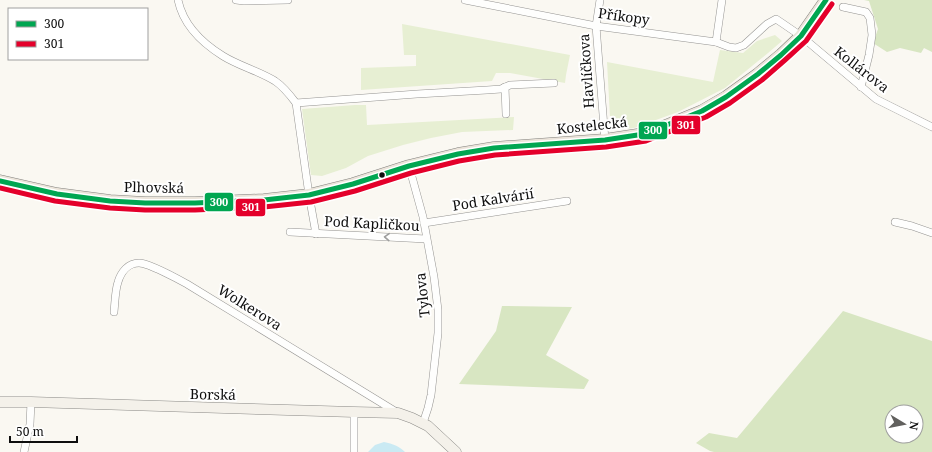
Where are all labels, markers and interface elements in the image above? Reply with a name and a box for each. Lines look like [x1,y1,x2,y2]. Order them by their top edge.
street label: Příkopy [597,3,651,29]
legend [8,8,148,60]
text: 300 [44,15,64,32]
street label: Havlíčkova [574,33,598,109]
text: 301 [44,35,64,52]
street label: Kollárova [831,42,893,97]
street label: Kostelecká [556,112,628,138]
line badge: 301 [671,115,701,135]
text: 301 [677,117,695,132]
line badge: 300 [638,121,668,140]
text: 300 [644,122,662,137]
unlabelled marker [377,170,387,180]
street label: Plhovská [124,177,184,197]
street label: Pod Kalvárií [451,183,536,215]
line badge: 300 [204,192,234,212]
text: 300 [210,194,228,209]
line badge: 301 [235,198,266,217]
text: 301 [242,199,260,214]
street label: Pod Kapličkou [324,211,420,235]
one-way arrow [384,233,390,241]
street label: Tylova [410,272,434,318]
street label: Wolkerova [214,280,286,334]
street label: Borská [190,384,236,404]
north arrow [884,404,924,444]
scale bar [10,418,77,444]
text: N [906,420,922,432]
text: 50 m [16,423,44,440]

